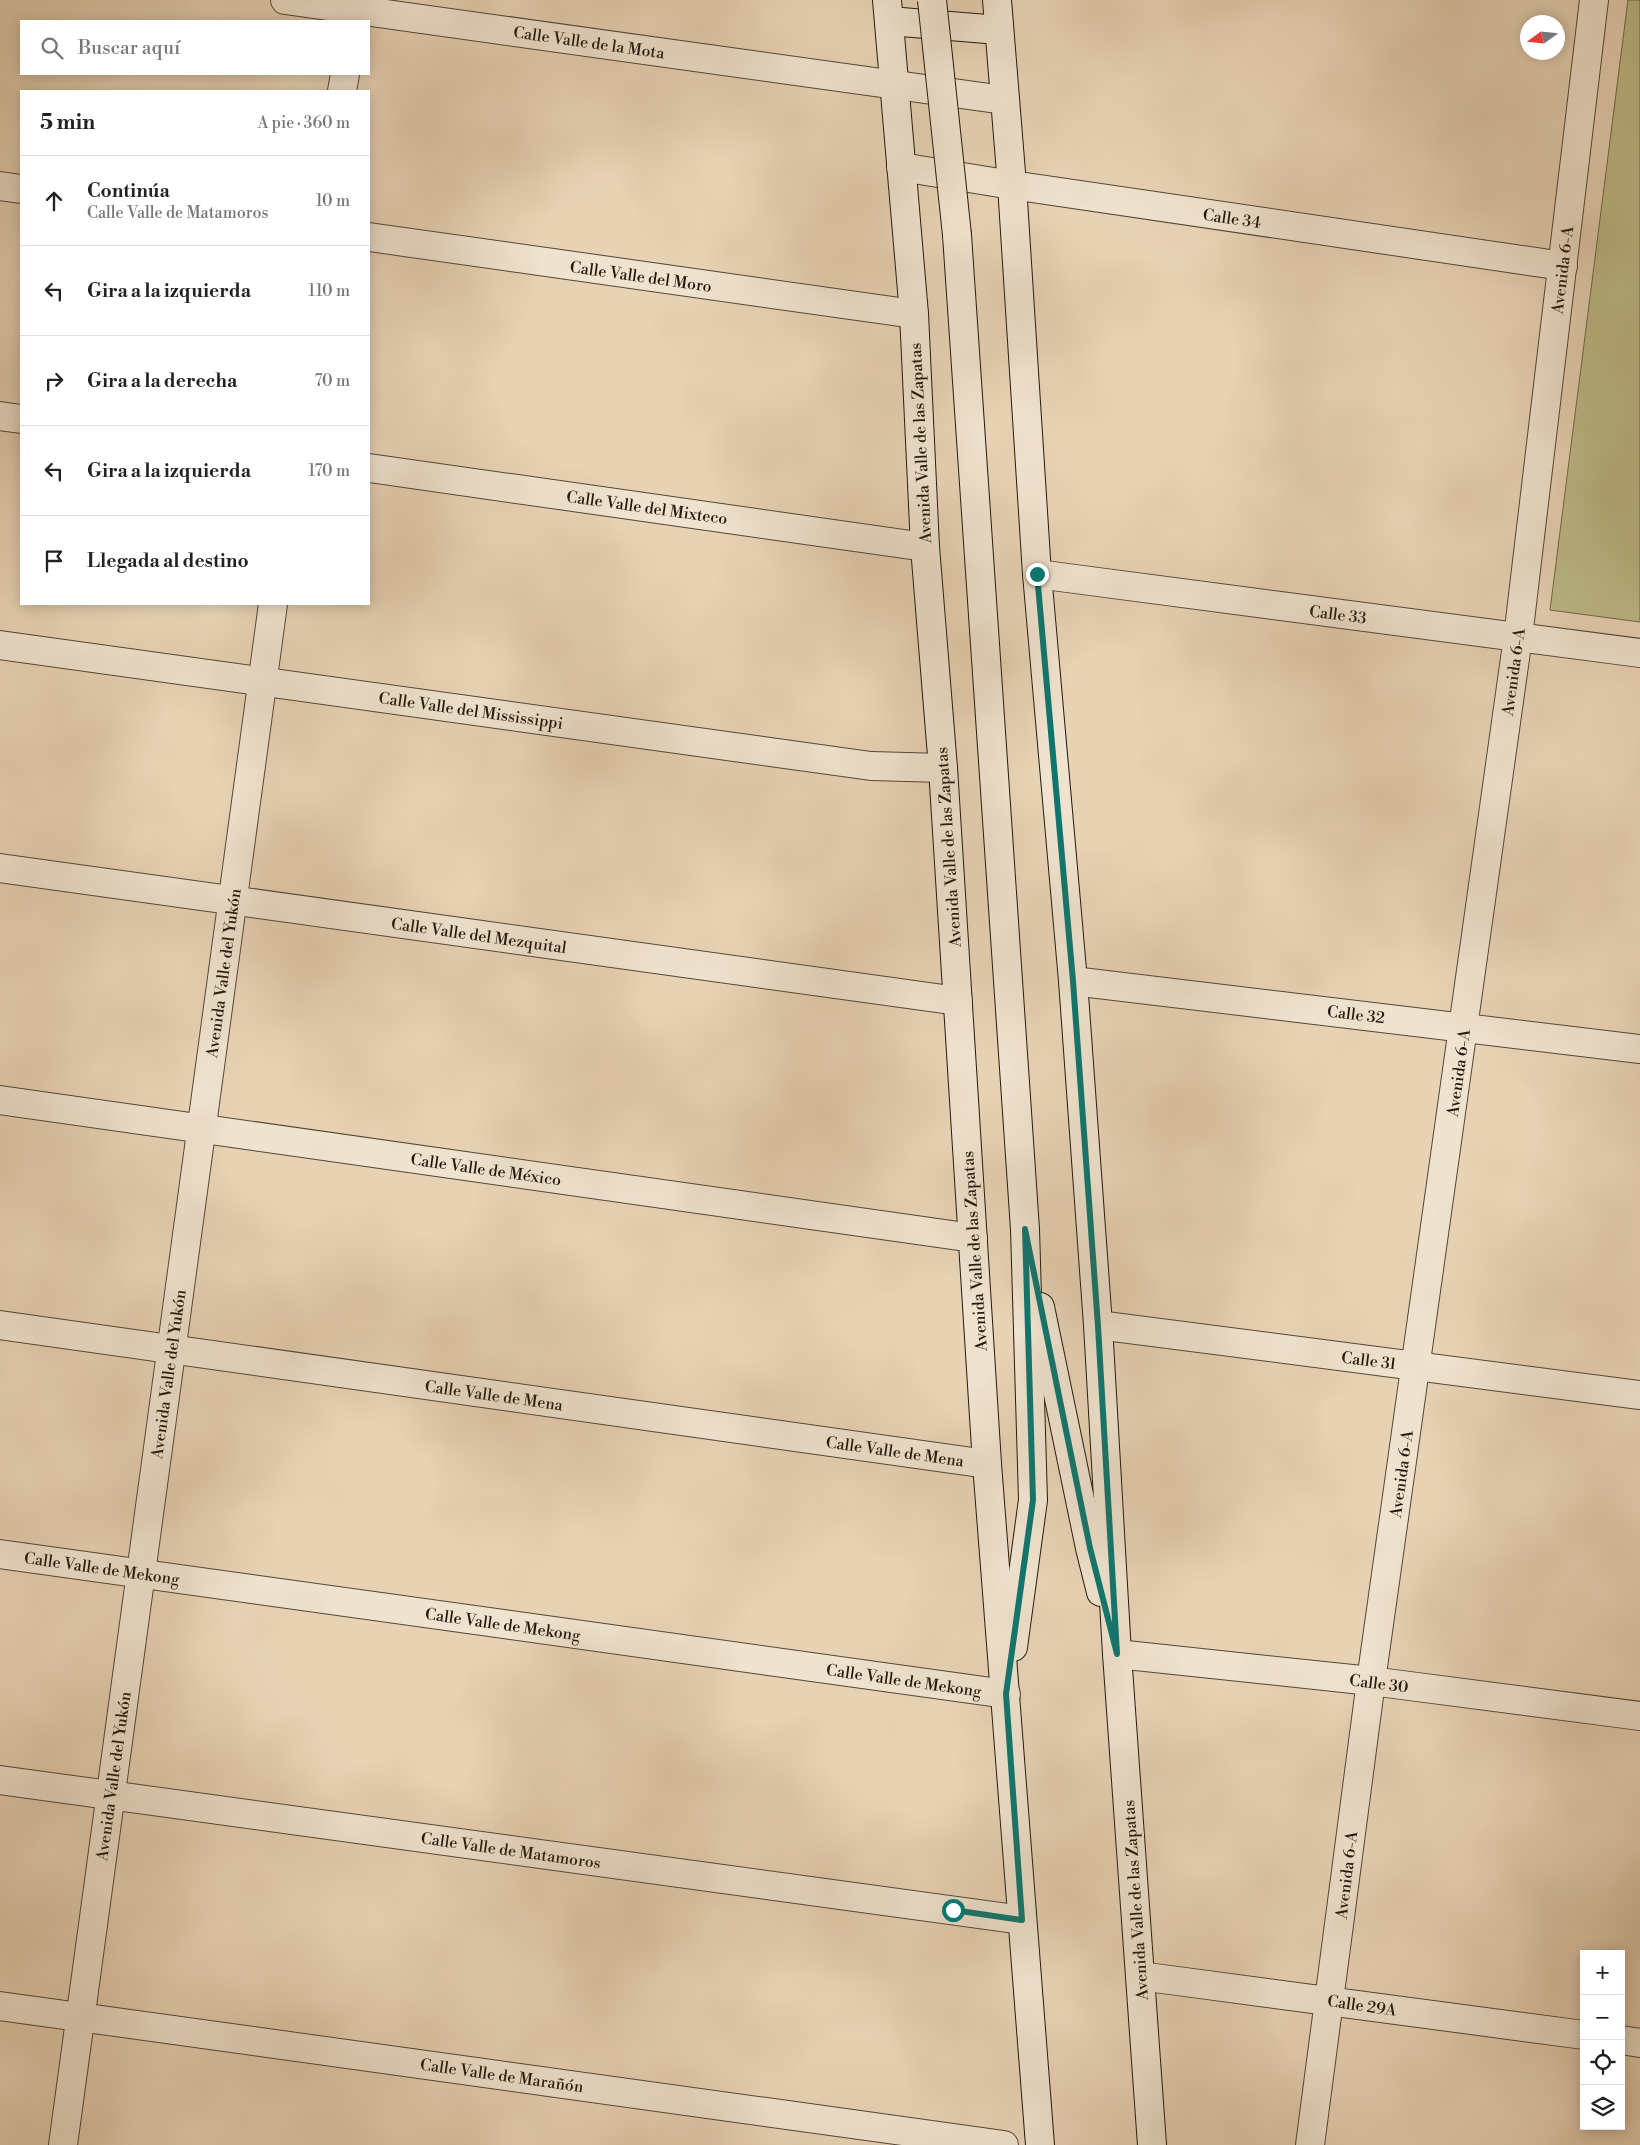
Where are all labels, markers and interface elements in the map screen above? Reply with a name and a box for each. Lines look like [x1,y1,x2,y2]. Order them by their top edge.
north arrow [1520,15,1565,60]
search box [20,20,370,75]
street label: Calle Valle de la Mota [512,22,667,64]
icon: search [38,34,66,62]
text: Buscar aquí [78,36,180,60]
text: 5 min [40,110,95,136]
text: A pie · 360 m [257,113,350,133]
text: Continúa [87,179,170,203]
icon: ahead [40,187,68,215]
text: 10 m [316,191,350,211]
text: Calle Valle de Matamoros [87,203,268,223]
street label: Calle 34 [1201,205,1263,233]
street label: Avenida 6-A [1548,224,1578,316]
street label: Calle Valle del Moro [569,257,713,297]
icon: left [40,277,68,305]
text: Gira a la izquierda [87,279,251,303]
text: 110 m [308,281,350,301]
street label: Avenida Valle de las Zapatas [906,342,936,545]
icon: right [40,367,68,395]
text: Gira a la derecha [87,369,237,393]
text: 70 m [314,371,350,391]
icon: left [40,457,68,485]
text: Gira a la izquierda [87,459,251,483]
text: 170 m [308,461,350,481]
street label: Calle Valle del Mixteco [565,487,729,529]
icon: arrive [40,547,68,575]
text: Llegada al destino [87,549,249,573]
route end [1026,563,1049,586]
street label: Calle 33 [1308,602,1368,628]
street label: Avenida 6-A [1498,626,1530,718]
street label: Calle Valle del Mississippi [377,688,564,734]
street label: Avenida Valle de las Zapatas [932,746,966,949]
street label: Avenida Valle del Yukón [202,887,246,1060]
street label: Calle Valle del Mezquital [390,914,568,958]
street label: Calle 32 [1326,1002,1386,1028]
street label: Avenida 6-A [1443,1027,1475,1119]
street label: Calle Valle de México [409,1150,563,1190]
street label: Avenida Valle de las Zapatas [958,1150,992,1353]
street label: Avenida Valle del Yukón [147,1288,191,1461]
street label: Calle 31 [1340,1348,1398,1374]
street label: Calle Valle de Mena [424,1376,565,1416]
street label: Avenida 6-A [1386,1428,1418,1520]
street label: Calle Valle de Mena [825,1432,966,1472]
street label: Calle Valle de Mekong [23,1548,182,1590]
street label: Calle Valle de Mekong [424,1604,583,1646]
street label: Calle Valle de Mekong [825,1660,984,1702]
street label: Calle 30 [1348,1670,1410,1698]
street label: Avenida Valle del Yukón [92,1690,136,1863]
street label: Avenida Valle de las Zapatas [1119,1799,1153,2002]
street label: Calle Valle de Matamoros [420,1828,602,1874]
street label: Avenida 6-A [1332,1829,1362,1921]
route start [942,1899,965,1922]
map controls [1580,1950,1625,2130]
button: + [1580,1950,1625,1995]
street label: Calle 29A [1326,1991,1399,2021]
button: − [1580,1995,1625,2040]
button: locate [1580,2040,1625,2085]
street label: Calle Valle de Marañón [419,2055,585,2097]
button: layers [1580,2085,1625,2130]

